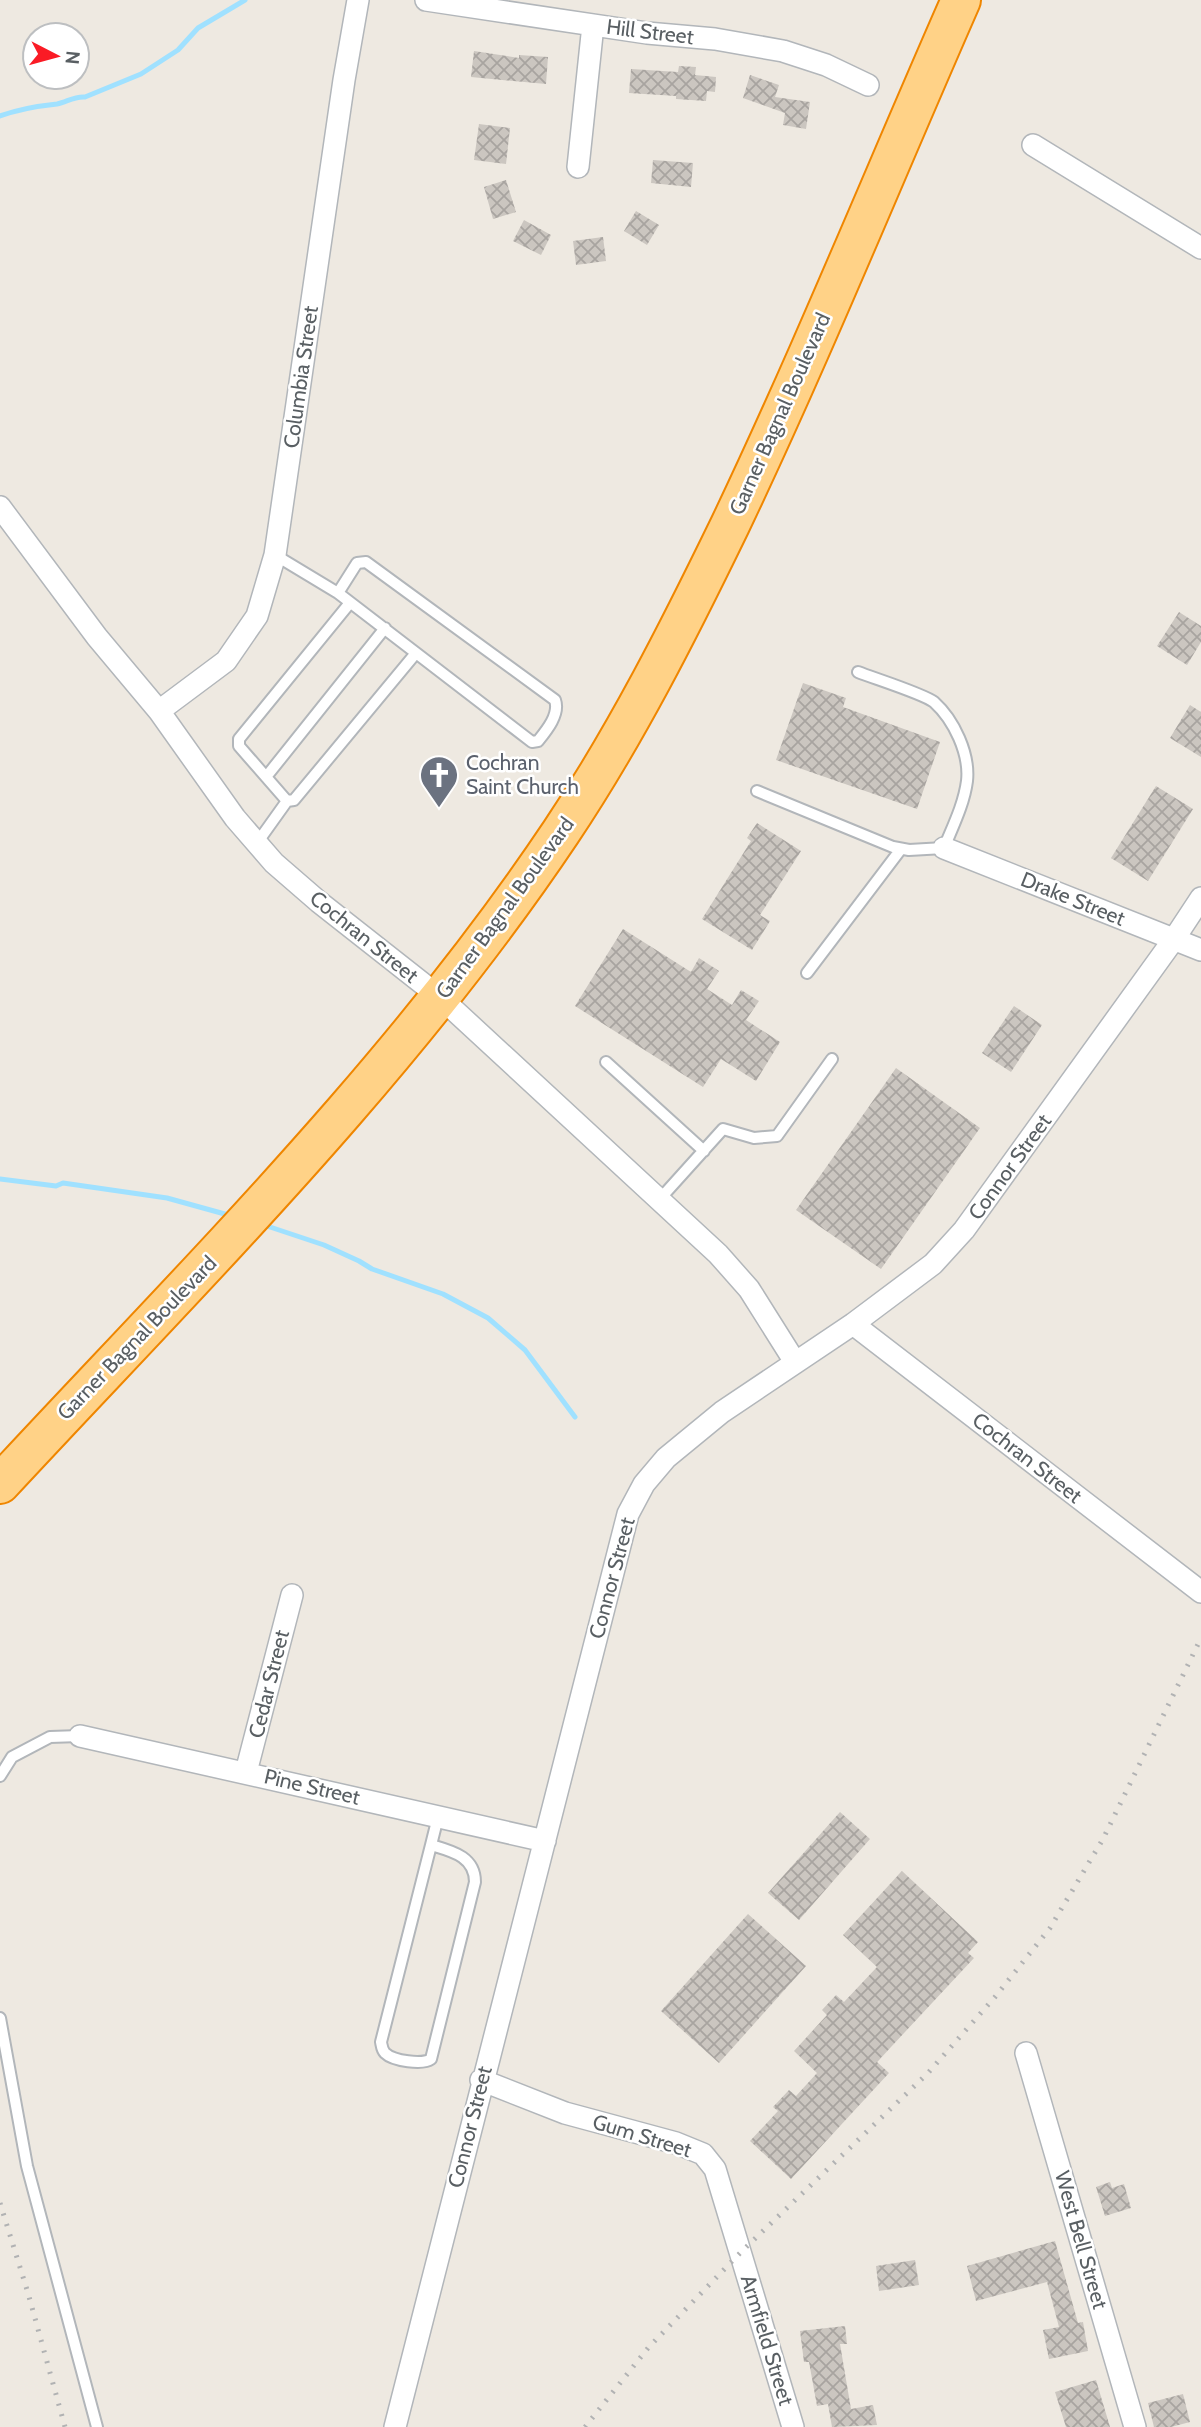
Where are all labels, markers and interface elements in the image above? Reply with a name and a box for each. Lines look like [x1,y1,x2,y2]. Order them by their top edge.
street label: Hill Street [605,14,695,49]
north arrow [21,21,91,91]
text: N [60,50,85,66]
street label: Columbia Street [278,304,323,450]
street label: Garner Bagnal Boulevard [724,309,835,519]
place label: Cochran Saint Church [466,750,579,799]
church icon: Cochran Saint Church [418,754,460,809]
street label: Garner Bagnal Boulevard [430,812,579,1003]
street label: Drake Street [1017,866,1129,931]
street label: Cochran Street [305,885,424,988]
street label: Connor Street [963,1109,1056,1224]
street label: Garner Bagnal Boulevard [52,1250,221,1425]
street label: Cochran Street [968,1407,1087,1508]
street label: Connor Street [583,1514,640,1641]
street label: Cedar Street [243,1627,294,1740]
street label: Pine Street [262,1763,362,1810]
street label: Connor Street [442,2063,497,2190]
street label: Gum Street [590,2109,695,2162]
street label: West Bell Street [1050,2168,1113,2312]
street label: Armfield Street [736,2272,799,2408]

